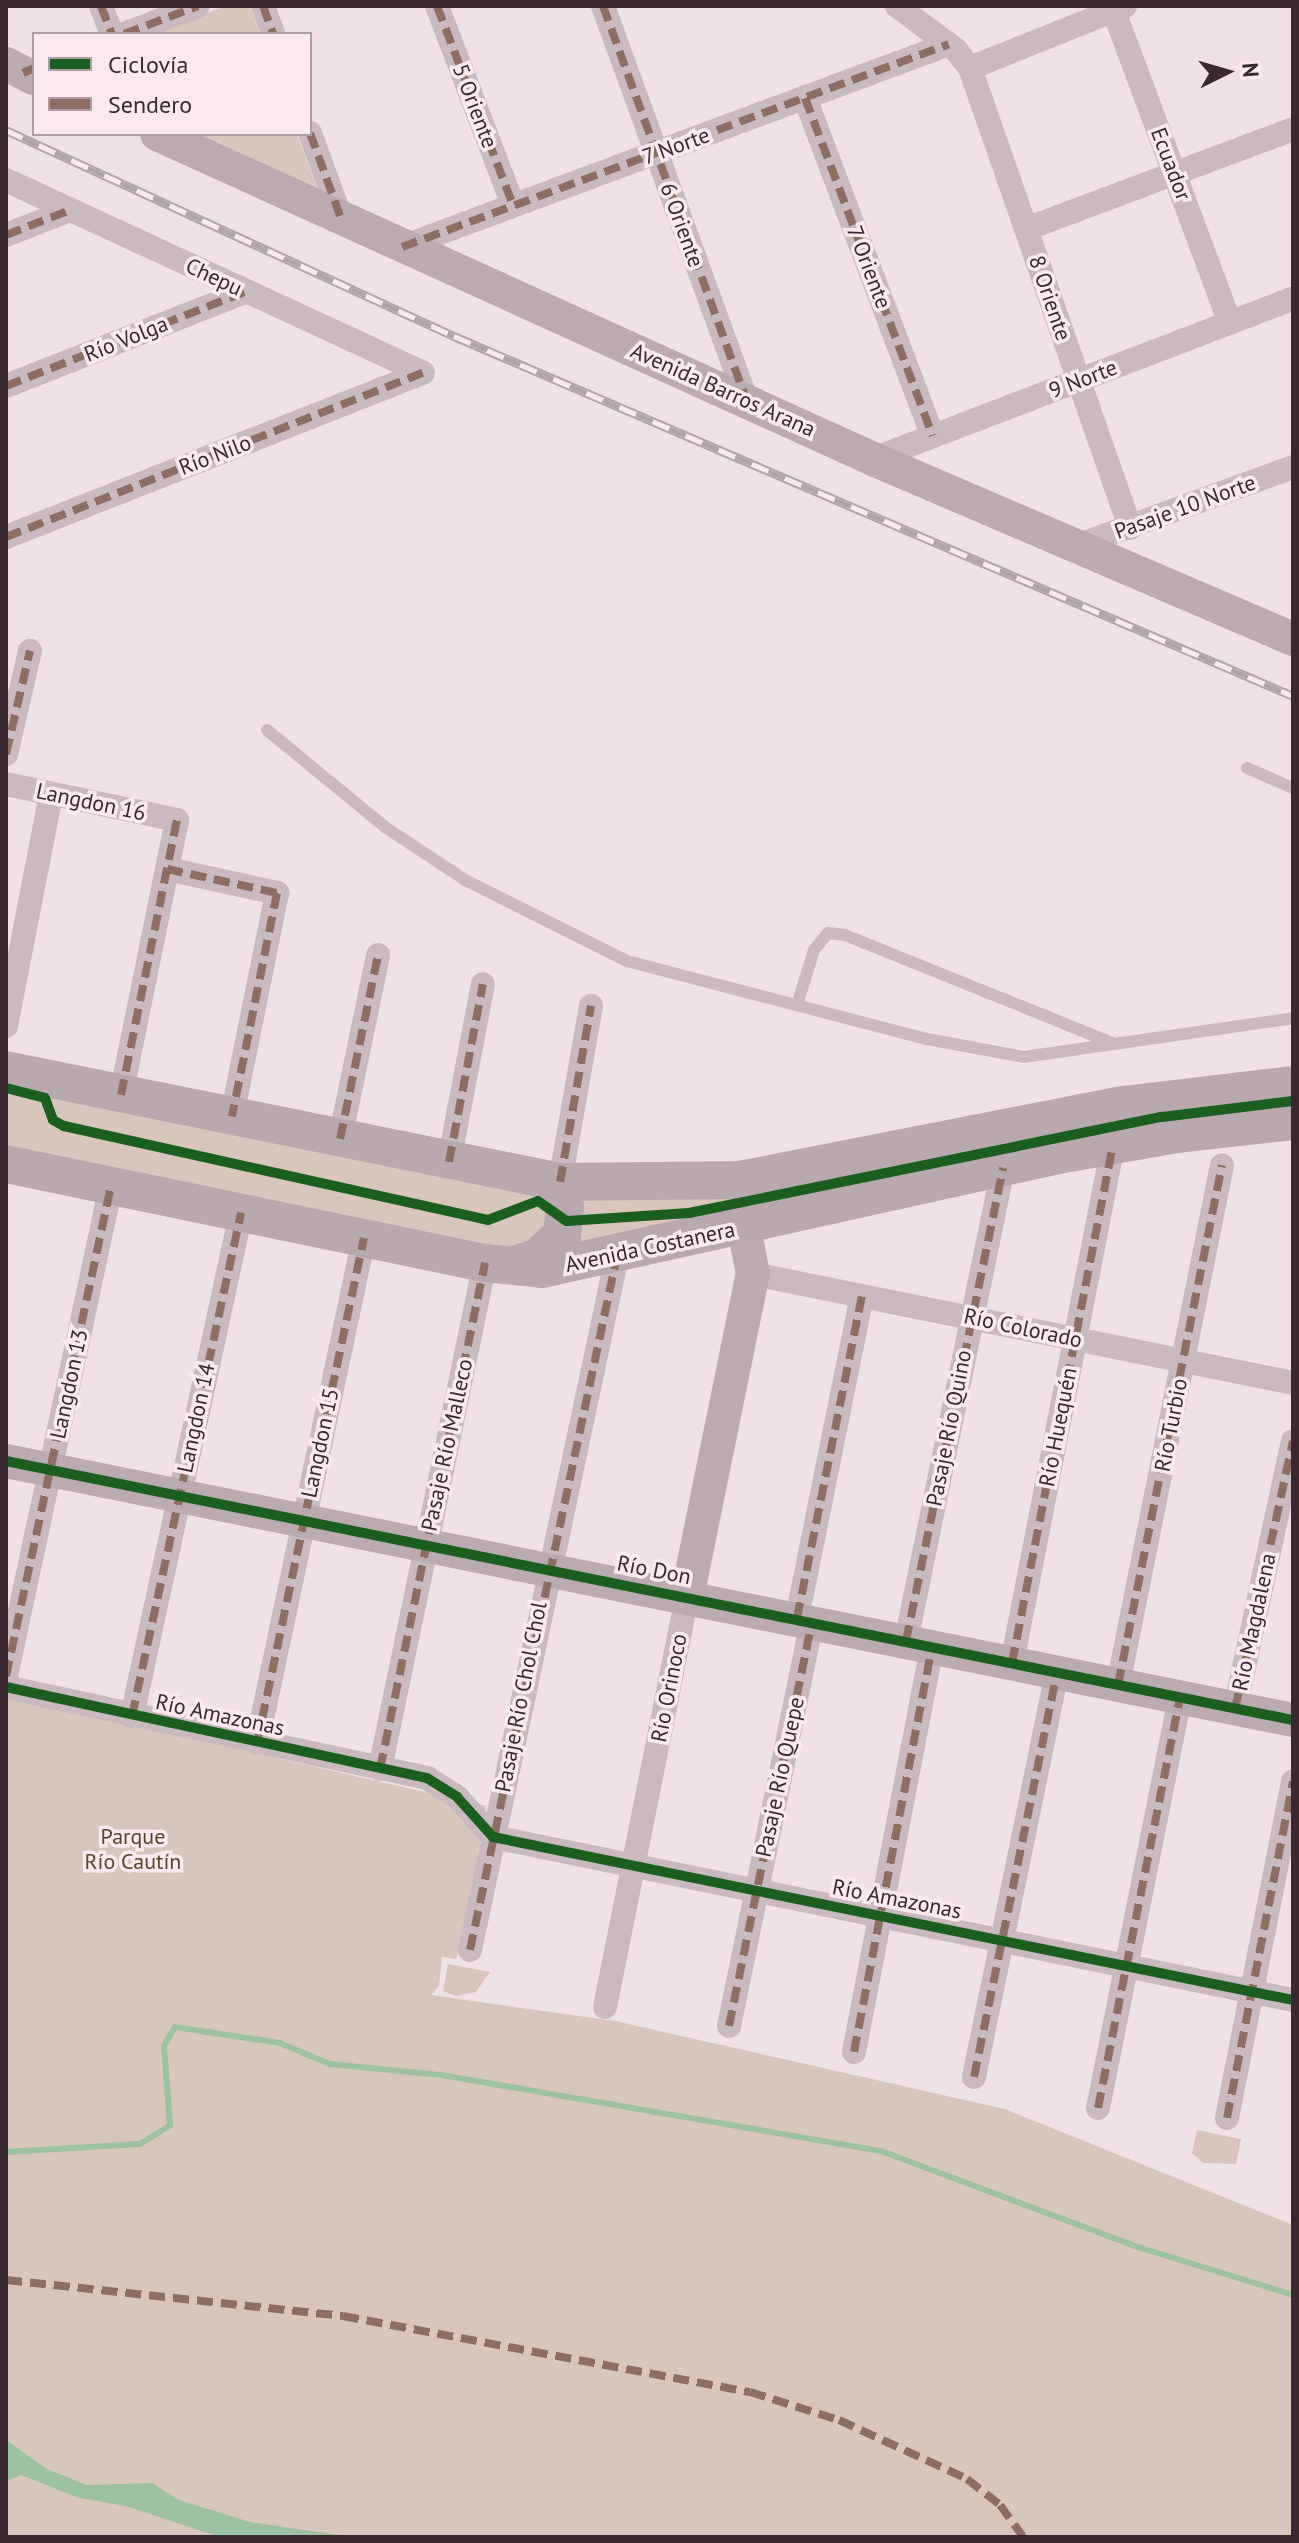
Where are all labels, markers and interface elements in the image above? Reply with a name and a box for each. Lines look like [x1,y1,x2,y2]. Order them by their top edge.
legend [32,32,312,136]
north arrow [1187,32,1267,112]
text: Ciclovía [108,49,188,80]
street label: 5 Oriente [447,60,503,152]
text: N [1236,61,1265,78]
text: Sendero [108,89,192,120]
street label: 7 Norte [638,121,714,171]
street label: Ecuador [1145,124,1197,204]
street label: 6 Oriente [655,179,709,271]
street label: 7 Oriente [841,221,897,313]
street label: Chepu [181,252,247,302]
street label: 8 Oriente [1023,252,1077,344]
street label: Río Volga [80,310,172,368]
street label: Avenida Barros Arana [626,337,820,443]
street label: 9 Norte [1045,354,1121,404]
street label: Río Nilo [175,429,255,481]
street label: Pasaje 10 Norte [1111,469,1259,545]
street label: Langdon 16 [34,778,148,826]
street label: Avenida Costanera [563,1216,737,1278]
street label: Río Colorado [961,1303,1085,1353]
street label: Langdon 13 [45,1327,93,1441]
street label: Pasaje Río Quino [921,1348,977,1508]
street label: Pasaje Río Malleco [416,1357,478,1533]
street label: Langdon 14 [172,1361,220,1475]
street label: Río Huequén [1034,1365,1082,1489]
street label: Río Turbio [1149,1376,1193,1474]
street label: Langdon 15 [296,1386,344,1500]
street label: Río Don [615,1550,693,1590]
street label: Río Magdalena [1227,1551,1281,1693]
street label: Pasaje Río Chol Chol [490,1600,552,1794]
street label: Río Orinoco [646,1632,692,1744]
street label: Río Amazonas [153,1688,287,1742]
street label: Pasaje Río Quepe [750,1694,810,1860]
park label: Parque Río Cautín [85,1823,181,1874]
street label: Río Amazonas [830,1873,964,1925]

